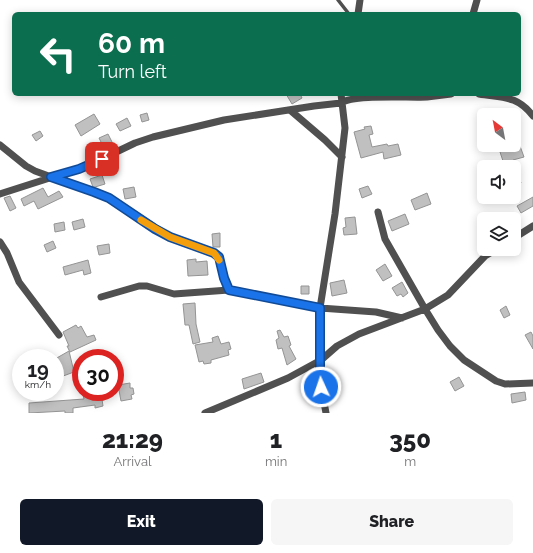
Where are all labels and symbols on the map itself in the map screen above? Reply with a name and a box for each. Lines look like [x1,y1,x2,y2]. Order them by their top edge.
north arrow [477,108,521,152]
pin [85,142,119,176]
speed limit sign: 30 [72,349,124,401]
position arrow [300,366,342,408]

